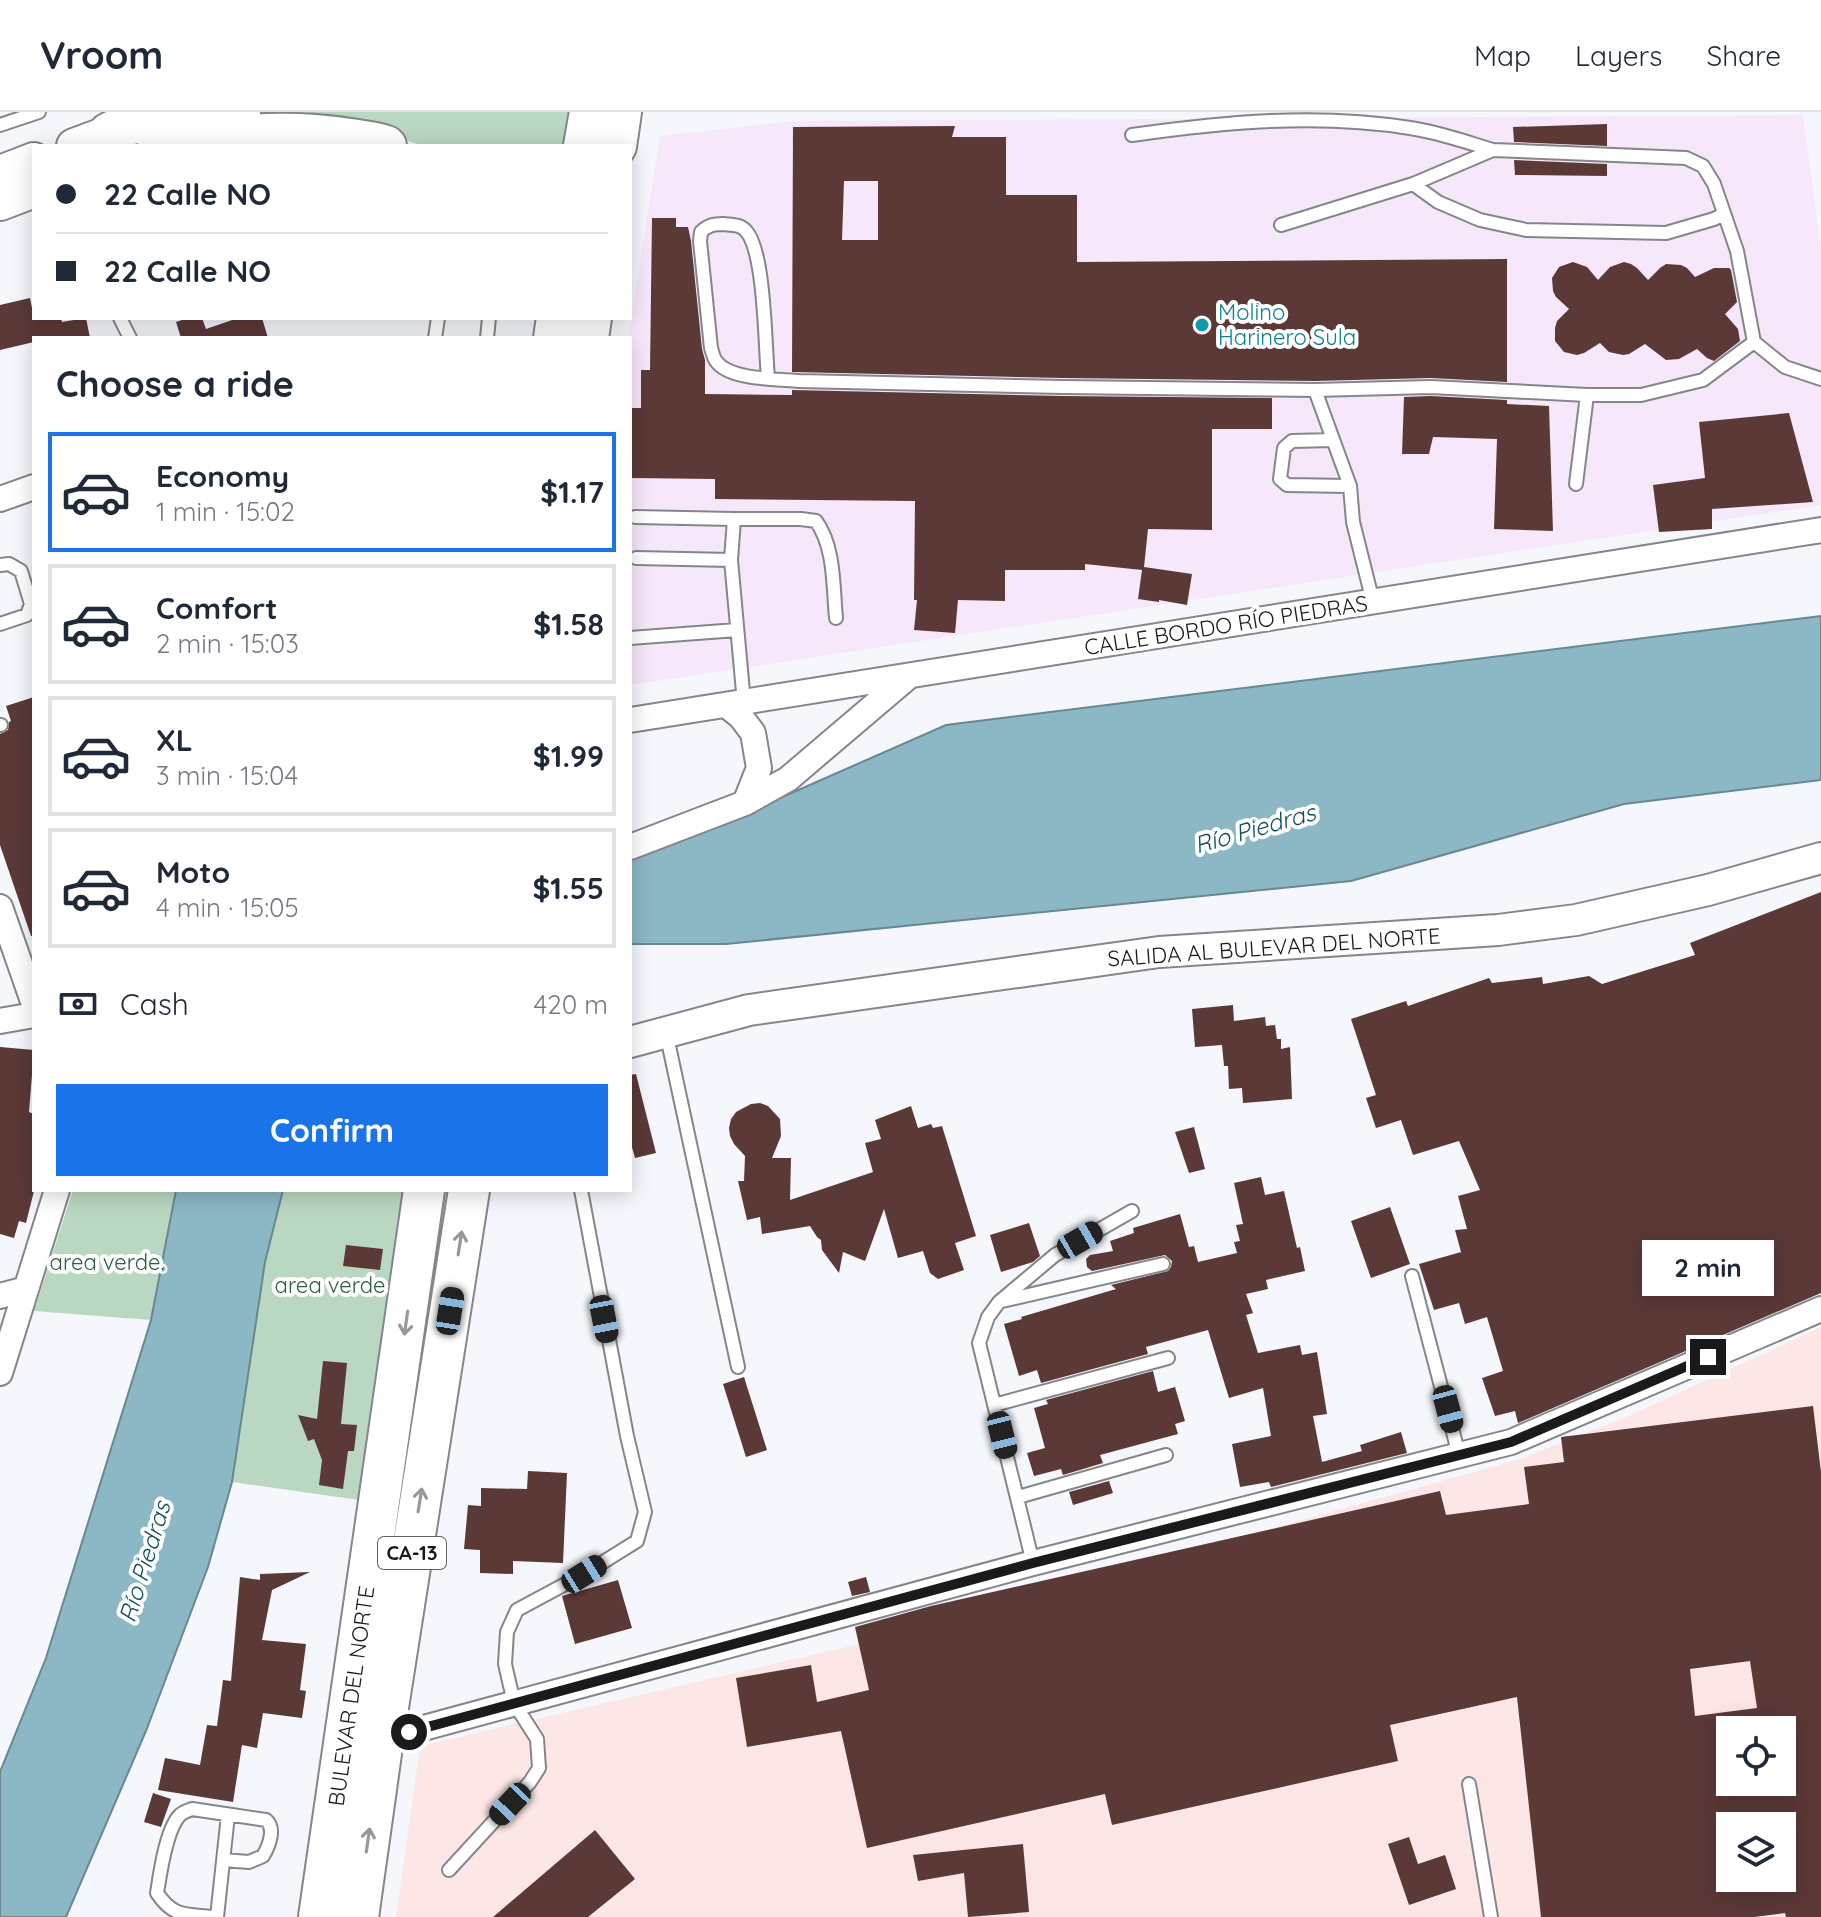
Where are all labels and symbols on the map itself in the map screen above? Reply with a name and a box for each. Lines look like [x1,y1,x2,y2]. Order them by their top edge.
place label: Molino Harinero Sula [1218,298,1356,351]
marker: Molino Harinero Sula [1193,316,1211,334]
street label: CALLE BORDO RÍO PIEDRAS [1082,589,1370,661]
water label: Río Piedras [1191,796,1320,860]
street label: SALIDA AL BULEVAR DEL NORTE [1107,921,1441,973]
car [1053,1218,1107,1262]
one-way arrow [454,1231,469,1256]
callout: 2 min [1642,1241,1774,1297]
park label: area verde. [50,1248,164,1276]
park label: area verde [275,1271,385,1299]
car [434,1285,466,1337]
car [588,1293,620,1345]
one-way arrow [398,1309,413,1336]
route end [1690,1339,1726,1375]
car [1430,1383,1466,1435]
car [985,1409,1019,1461]
one-way arrow [413,1488,428,1513]
water label: Río Piedras [111,1496,177,1626]
road number: CA-13 [378,1537,446,1569]
car [557,1551,611,1597]
street label: BULEVAR DEL NORTE [322,1584,380,1808]
route start [391,1714,427,1750]
car [485,1778,535,1830]
one-way arrow [361,1827,376,1854]

